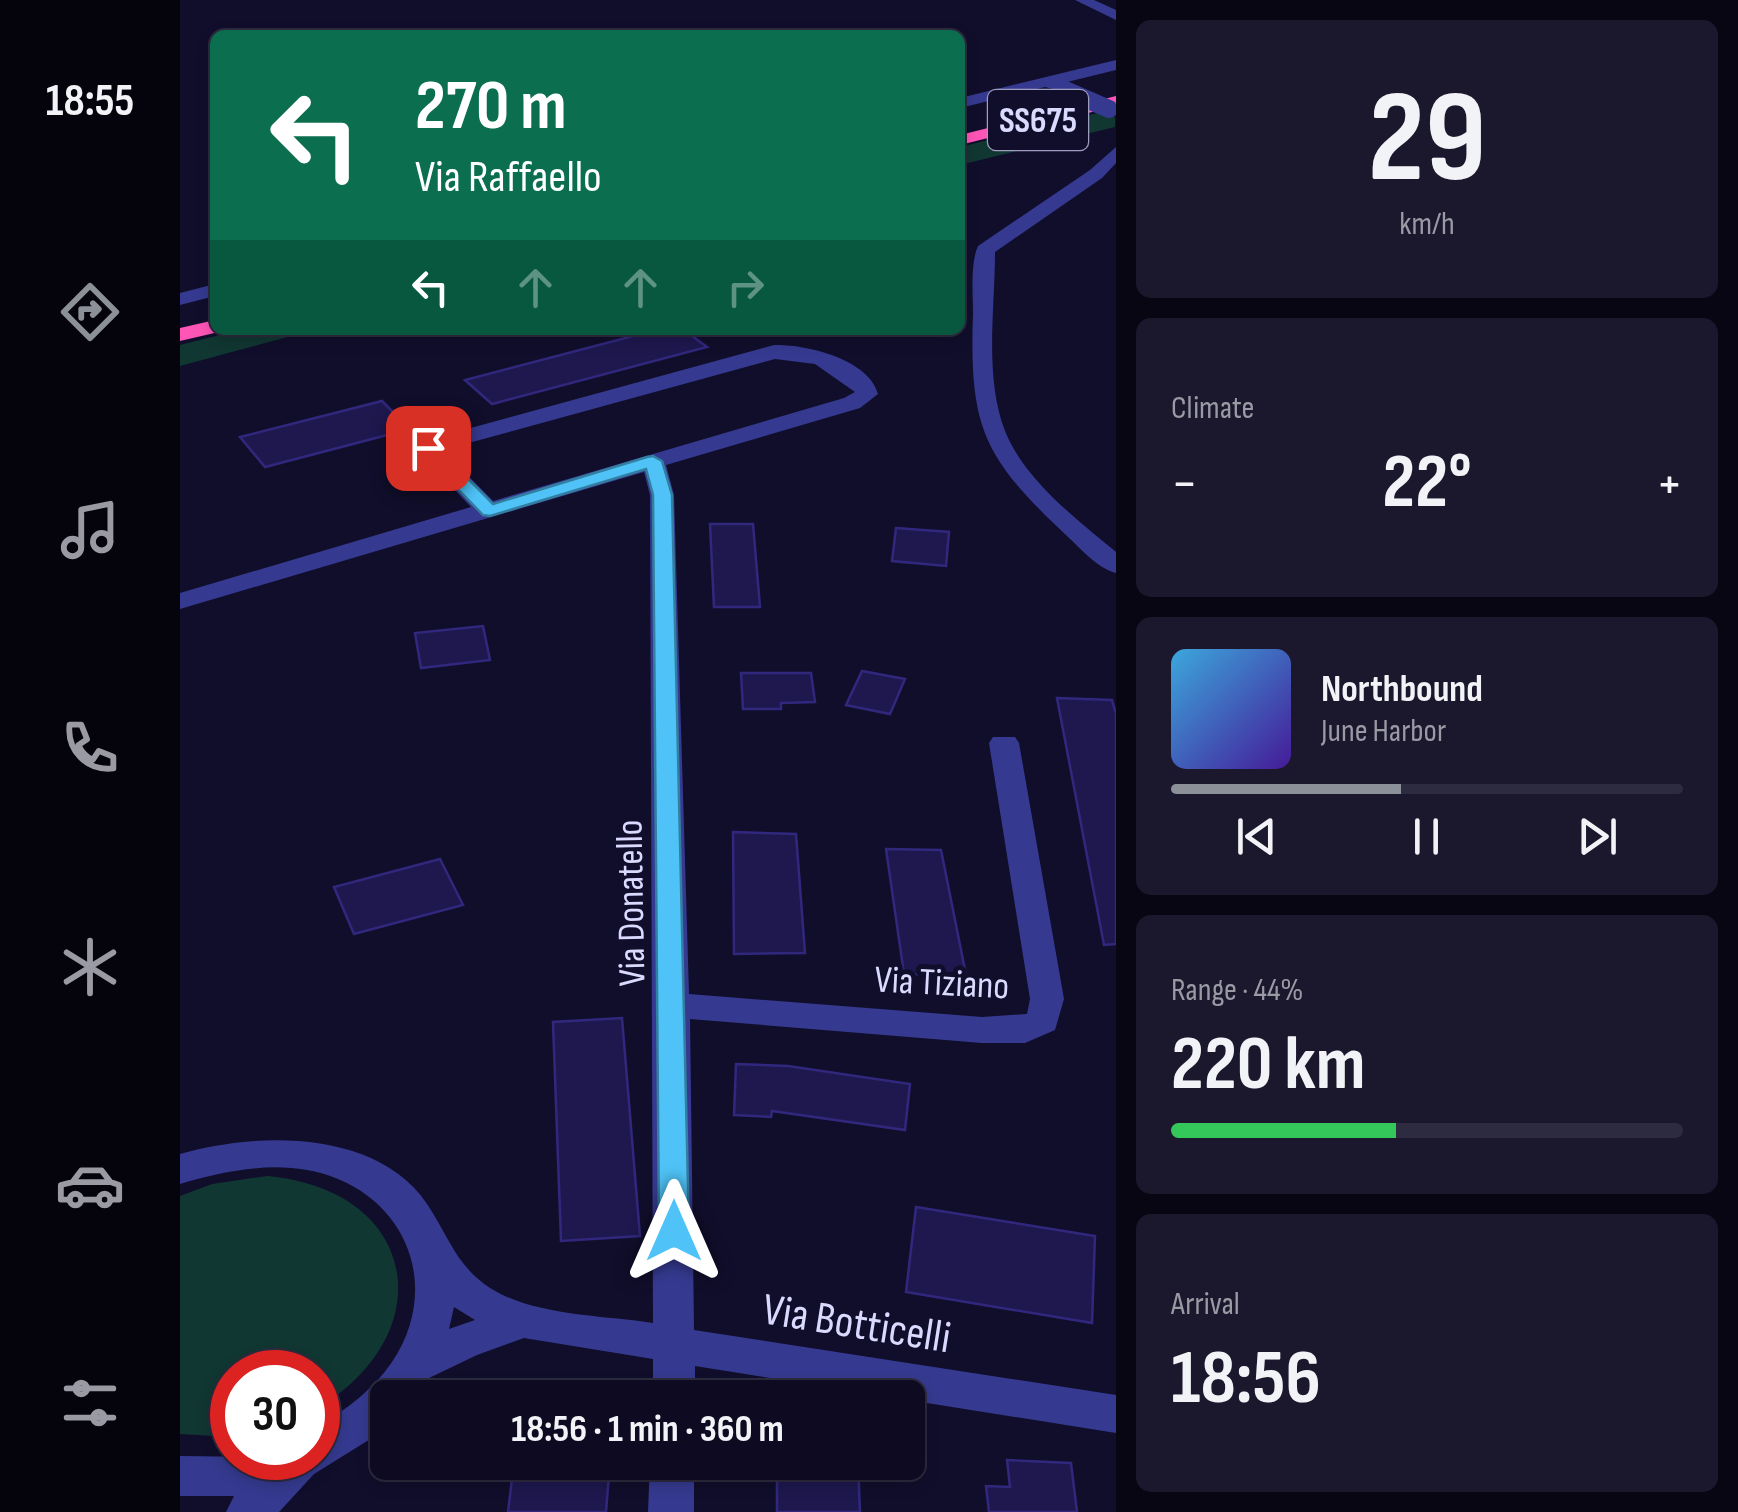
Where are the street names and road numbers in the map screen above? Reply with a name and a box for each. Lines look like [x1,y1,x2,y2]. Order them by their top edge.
road number: SS675 [988,90,1088,150]
street label: Via Donatello [608,819,655,987]
street label: Via Tiziano [873,958,1010,1009]
street label: Via Botticelli [759,1282,955,1366]

